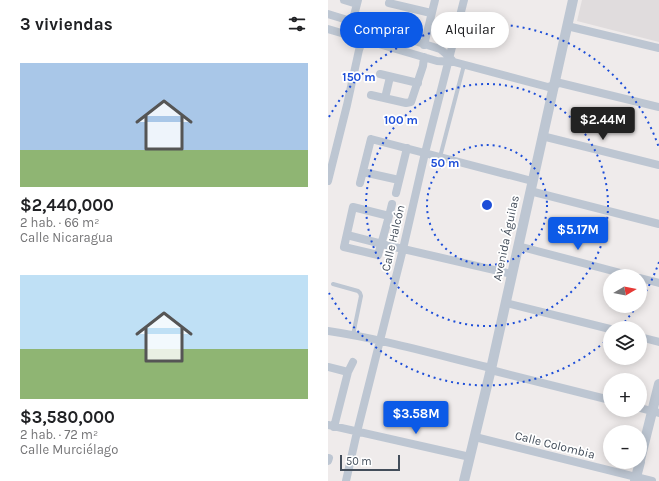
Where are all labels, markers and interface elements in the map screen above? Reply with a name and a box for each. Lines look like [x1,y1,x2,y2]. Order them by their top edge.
chip: Comprar [340,12,423,48]
chip: Alquilar [431,12,509,48]
icon: filters [286,13,308,35]
text: 3 viviendas [20,14,113,34]
text: 150 m [342,70,376,84]
icon: home [128,89,200,161]
pin: $2.44M [570,107,636,141]
text: $2.44M [580,112,626,127]
text: 100 m [384,113,418,127]
text: 50 m [431,156,460,170]
street label: Avenida Águilas [489,194,522,282]
text: $2,440,000 [20,195,114,215]
centre of rings [480,198,494,212]
street label: Calle Halcón [379,203,407,273]
text: 2 hab. · 66 m² [20,215,100,230]
pin: $5.17M [545,217,611,251]
text: $5.17M [557,222,599,237]
text: Calle Nicaragua [20,230,113,245]
north arrow [603,269,647,313]
map controls [603,269,647,469]
icon: home [128,301,200,373]
button: layers [603,321,647,365]
button: + [603,373,647,417]
pin: $3.58M [383,401,449,435]
text: $3.58M [392,406,440,421]
text: $3,580,000 [20,407,115,427]
button: − [603,425,647,469]
text: 2 hab. · 72 m² [20,427,98,442]
street label: Calle Colombia [514,428,596,462]
text: Calle Murciélago [20,442,118,457]
scale bar [340,453,400,472]
text: 50 m [346,455,372,468]

